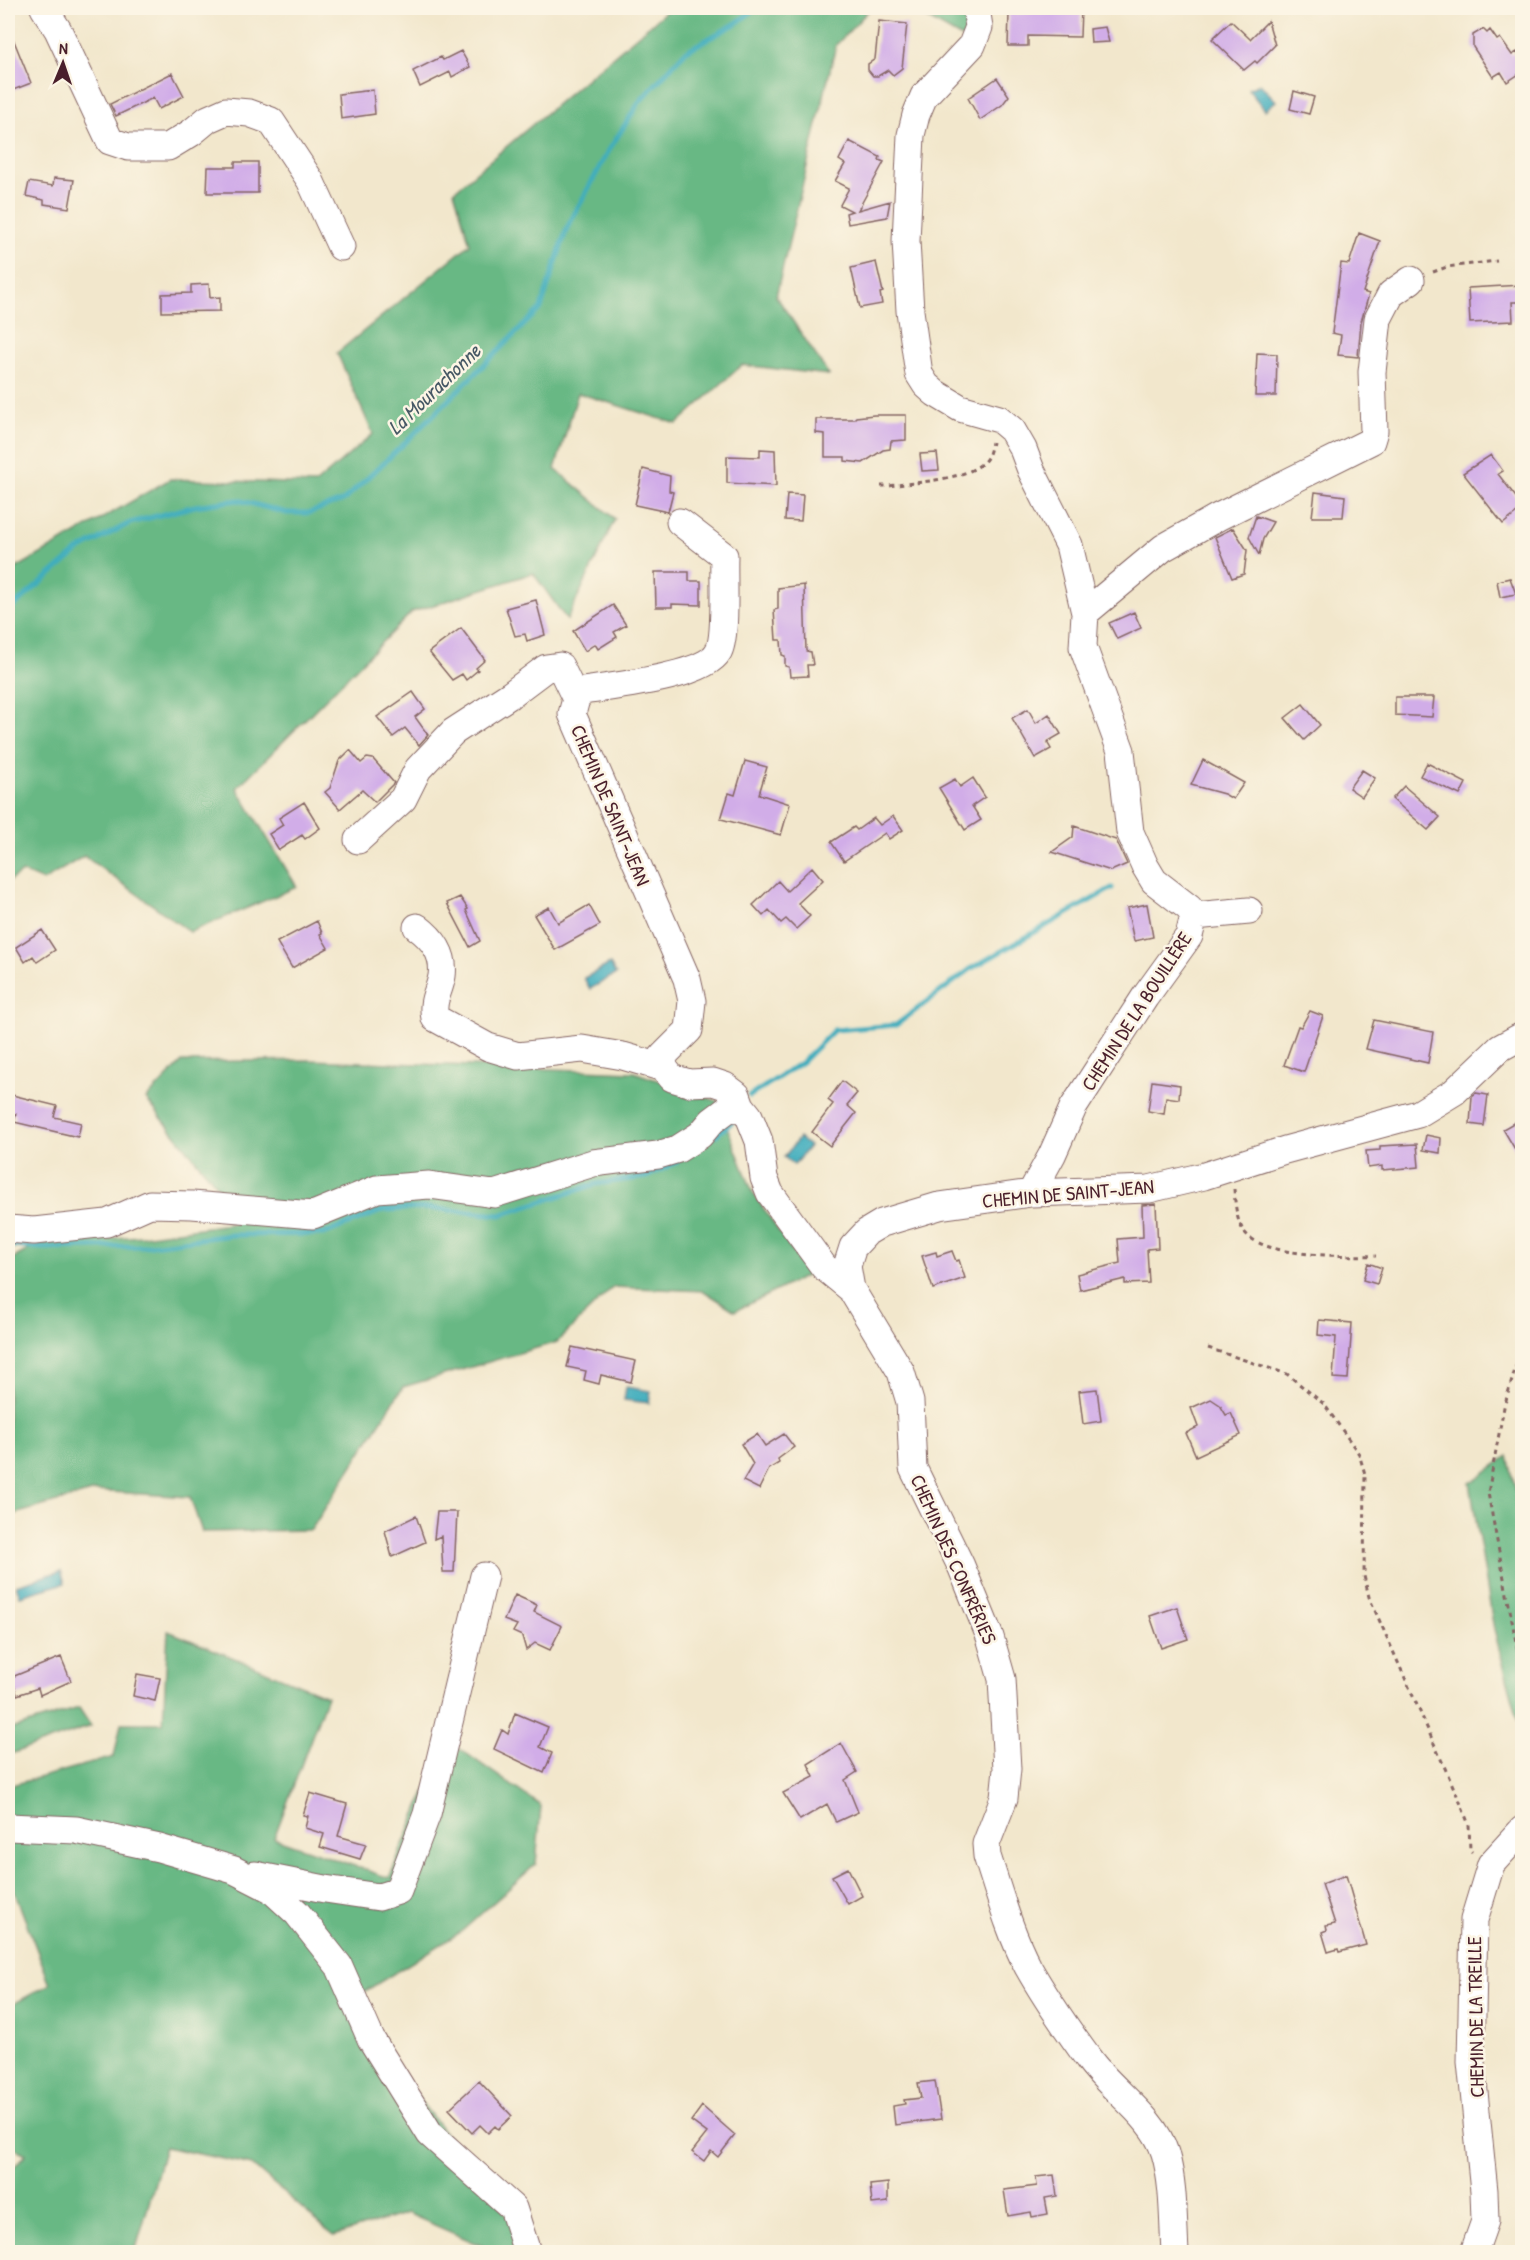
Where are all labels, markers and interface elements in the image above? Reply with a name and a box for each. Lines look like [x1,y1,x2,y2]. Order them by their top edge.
north arrow [33,33,93,93]
text: N [59,37,69,59]
water label: La Mourachonne [381,336,488,441]
street label: CHEMIN DE SAINT-JEAN [565,720,657,890]
street label: CHEMIN DE LA BOUILLÈRE [1074,926,1198,1096]
street label: CHEMIN DE SAINT-JEAN [981,1172,1155,1214]
street label: CHEMIN DES CONFRÉRIES [904,1470,1004,1648]
street label: CHEMIN DE LA TREILLE [1460,1936,1490,2098]

